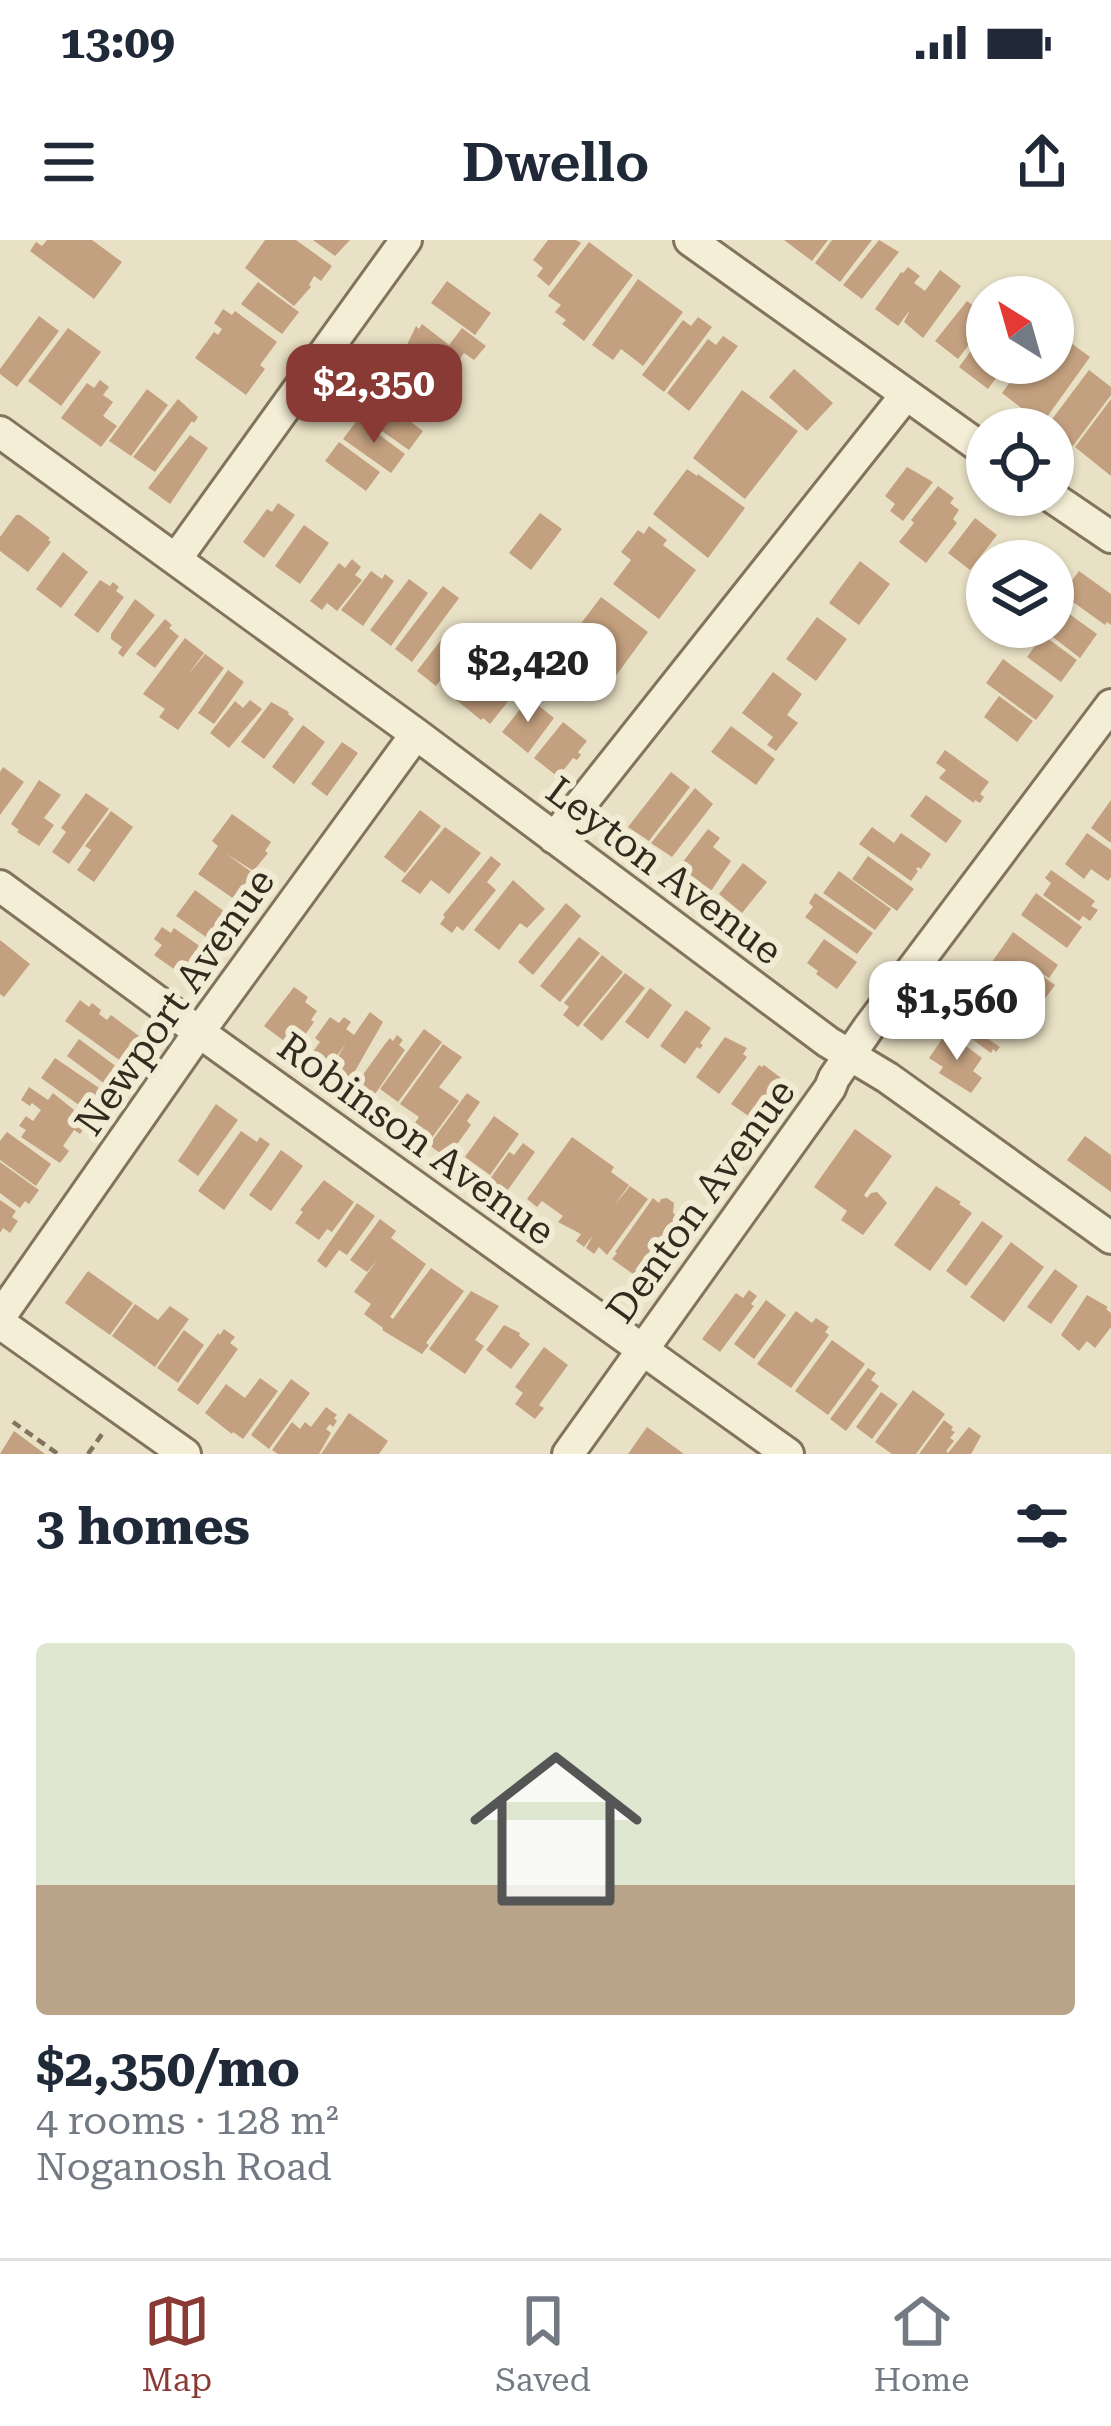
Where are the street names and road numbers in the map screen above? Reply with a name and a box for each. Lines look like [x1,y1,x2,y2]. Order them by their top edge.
street label: Leyton Avenue [537,768,791,974]
street label: Newport Avenue [66,860,284,1144]
street label: Robinson Avenue [269,1023,563,1255]
street label: Denton Avenue [597,1070,805,1332]

